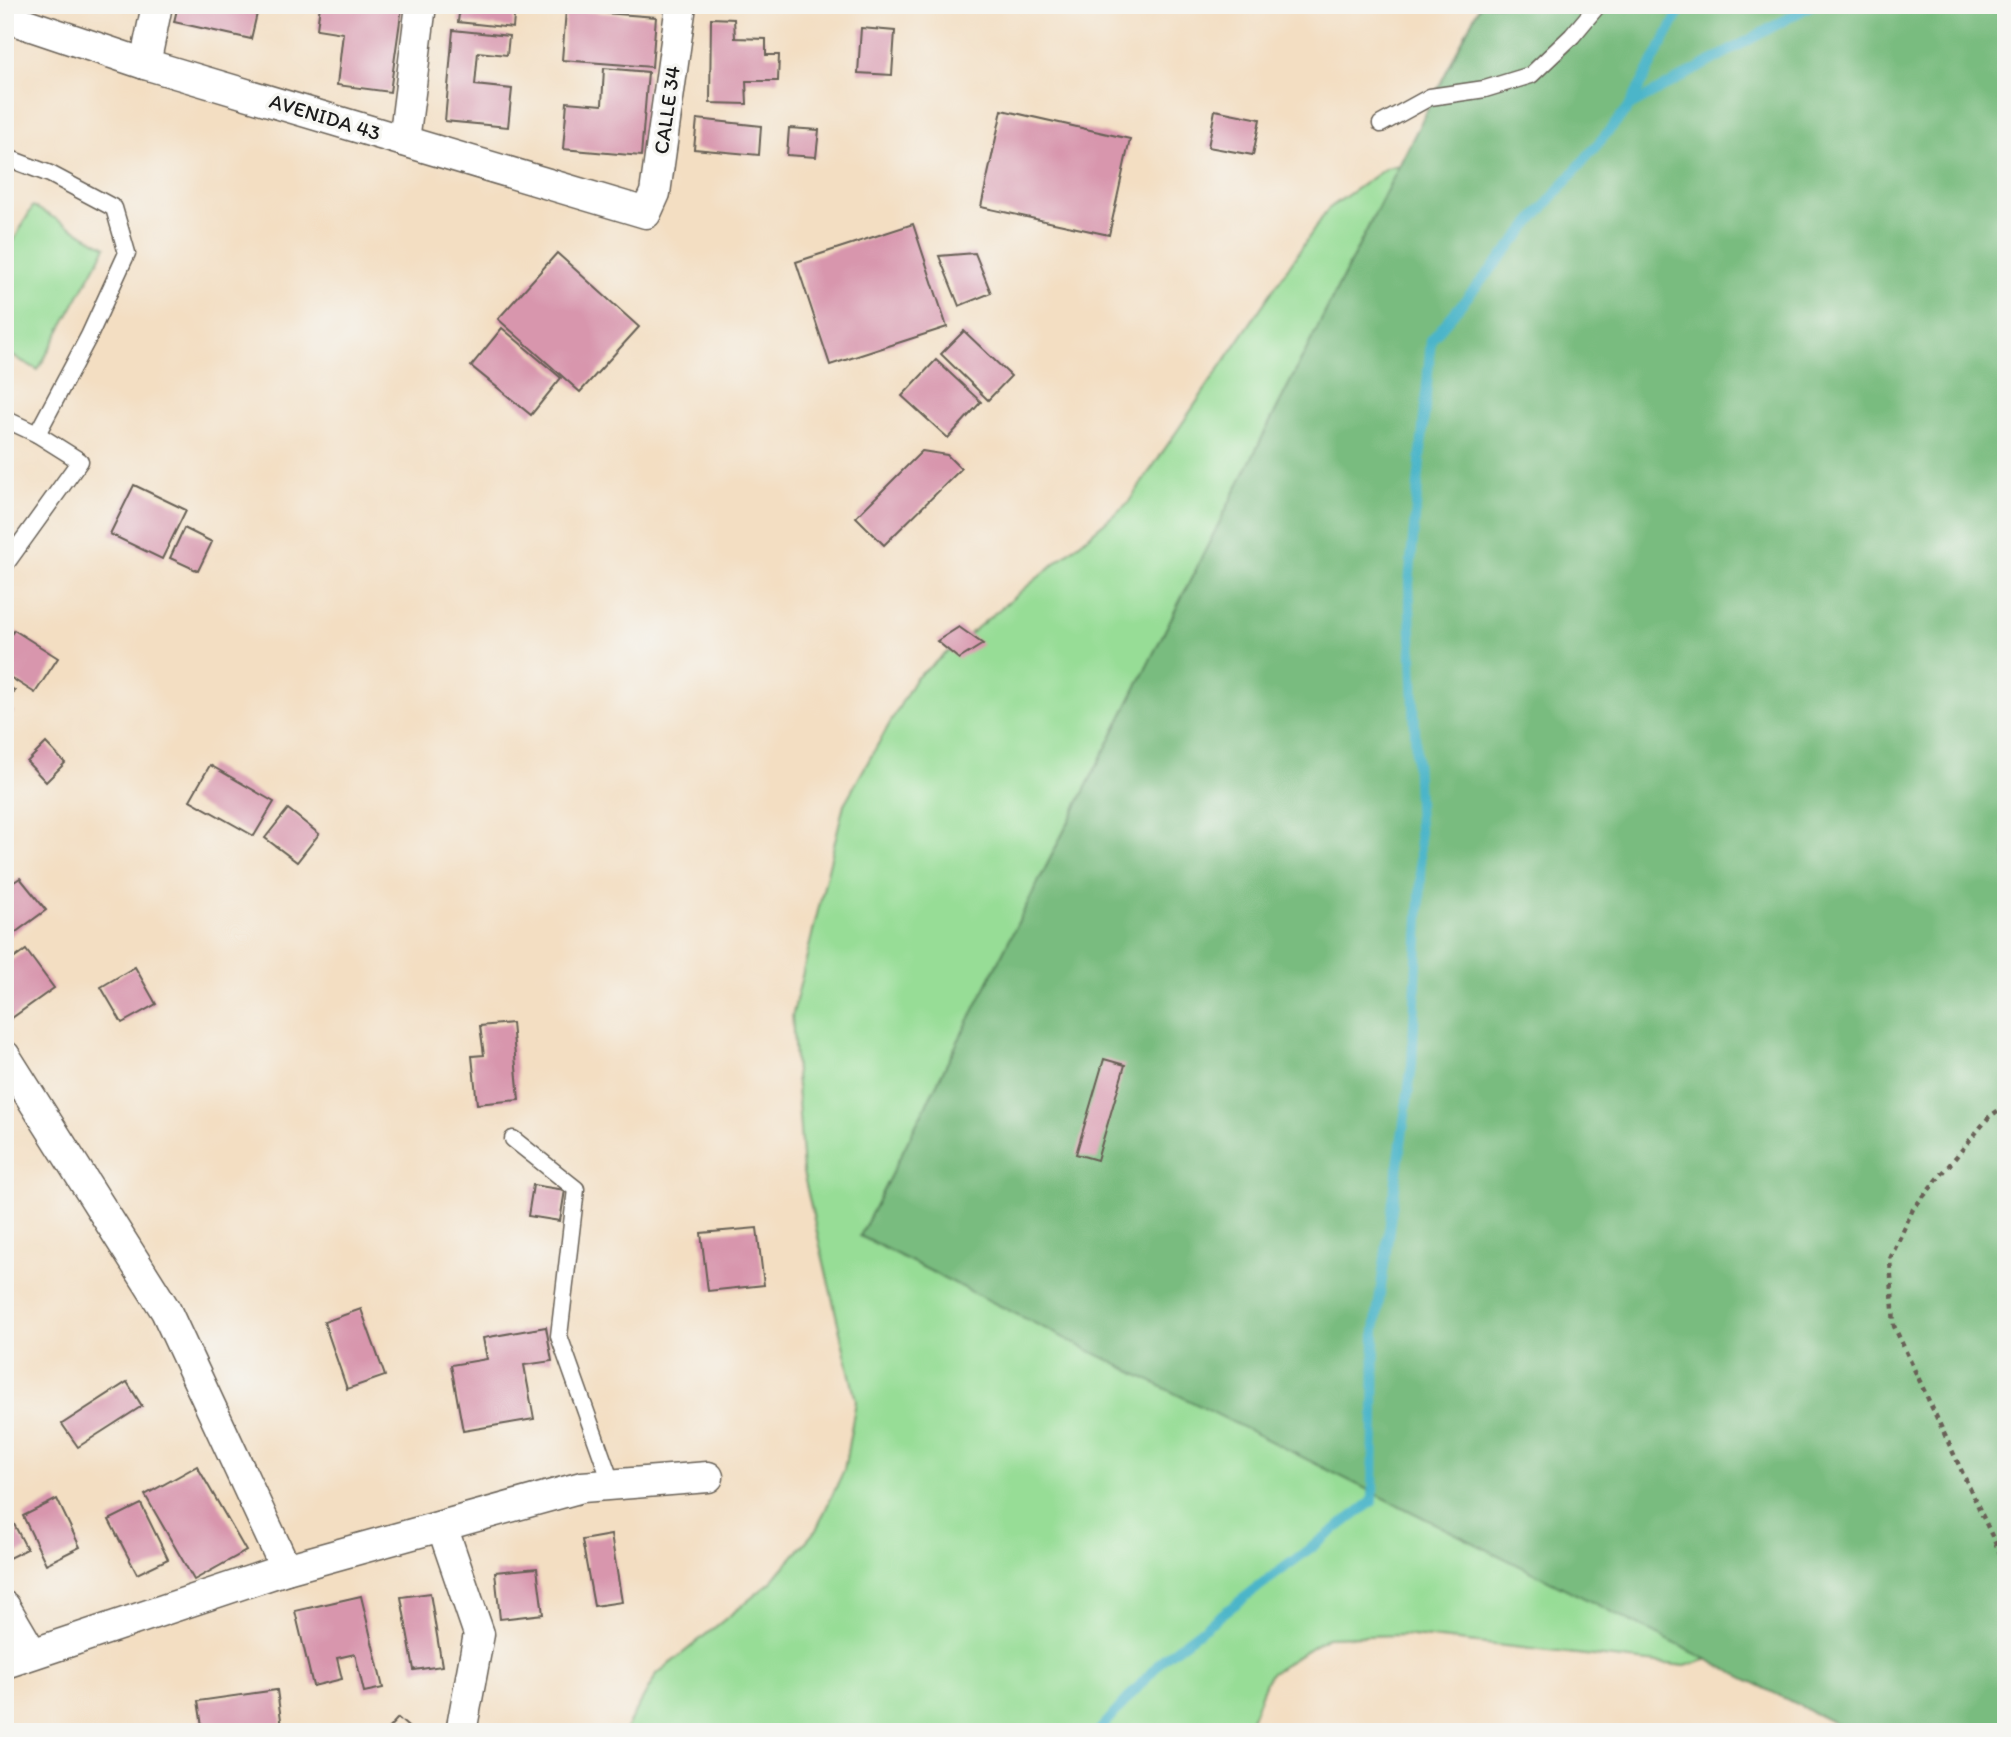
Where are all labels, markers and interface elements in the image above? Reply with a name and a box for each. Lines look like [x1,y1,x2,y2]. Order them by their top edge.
street label: CALLE 34 [648,64,685,156]
street label: AVENIDA 43 [267,88,384,145]

